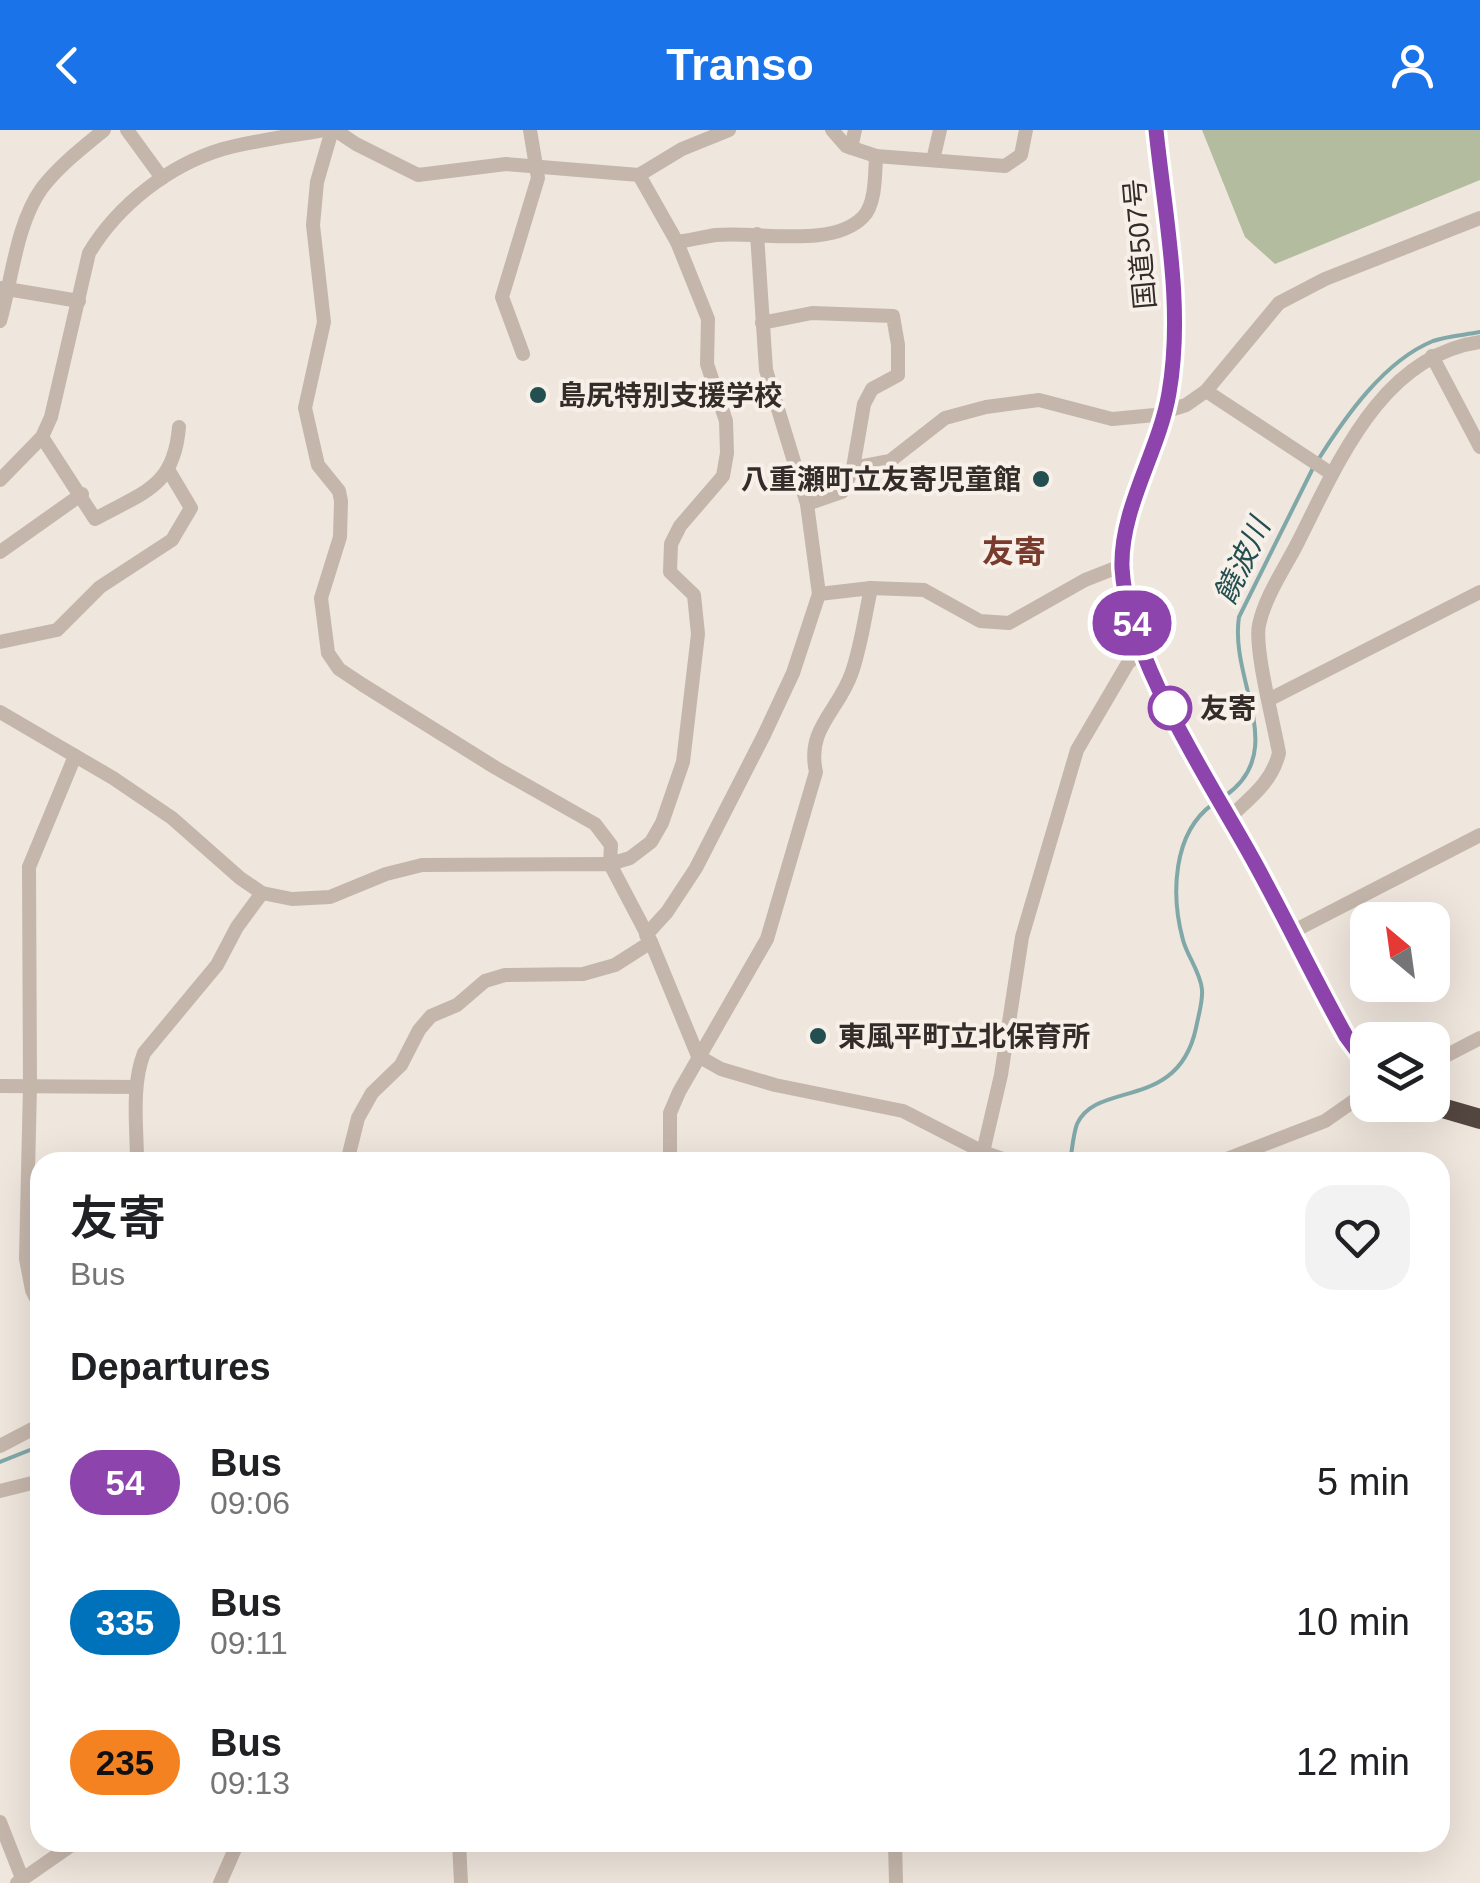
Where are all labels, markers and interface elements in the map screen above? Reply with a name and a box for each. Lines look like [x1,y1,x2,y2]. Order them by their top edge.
icon: back [40,38,95,93]
icon: person [1385,38,1440,93]
text: Transo [666,39,814,90]
street label: 国道507号 [1119,178,1161,310]
place label: 島尻特別支援学校 [558,380,782,411]
marker: 島尻特別支援学校 [527,384,549,406]
place label: 八重瀬町立友寄児童館 [741,464,1021,495]
marker: 八重瀬町立友寄児童館 [1030,468,1052,490]
water label: 饒波川 [1208,511,1277,609]
district label: 友寄 [982,534,1046,570]
line badge: 54 [1087,590,1177,656]
text: 54 [1113,604,1151,643]
marker: 友寄 [1149,687,1191,729]
place label: 友寄 [1200,693,1256,724]
north arrow [1350,902,1450,1002]
map controls [1350,902,1450,1122]
place label: 東風平町立北保育所 [838,1021,1090,1052]
button: layers [1350,1022,1450,1122]
marker: 東風平町立北保育所 [807,1025,829,1047]
button: heart [1305,1185,1410,1290]
text: 友寄 [70,1192,166,1245]
text: Bus [70,1256,125,1292]
text: Departures [70,1346,271,1388]
text: Bus [210,1442,282,1484]
text: 5 min [1317,1461,1410,1503]
text: 54 [106,1463,144,1502]
text: 09:06 [210,1485,290,1521]
text: Bus [210,1582,282,1624]
text: 10 min [1296,1601,1410,1643]
text: 335 [96,1603,154,1642]
text: 09:11 [210,1625,288,1661]
text: Bus [210,1722,282,1764]
text: 12 min [1296,1741,1410,1783]
text: 235 [96,1743,154,1782]
text: 09:13 [210,1765,290,1801]

